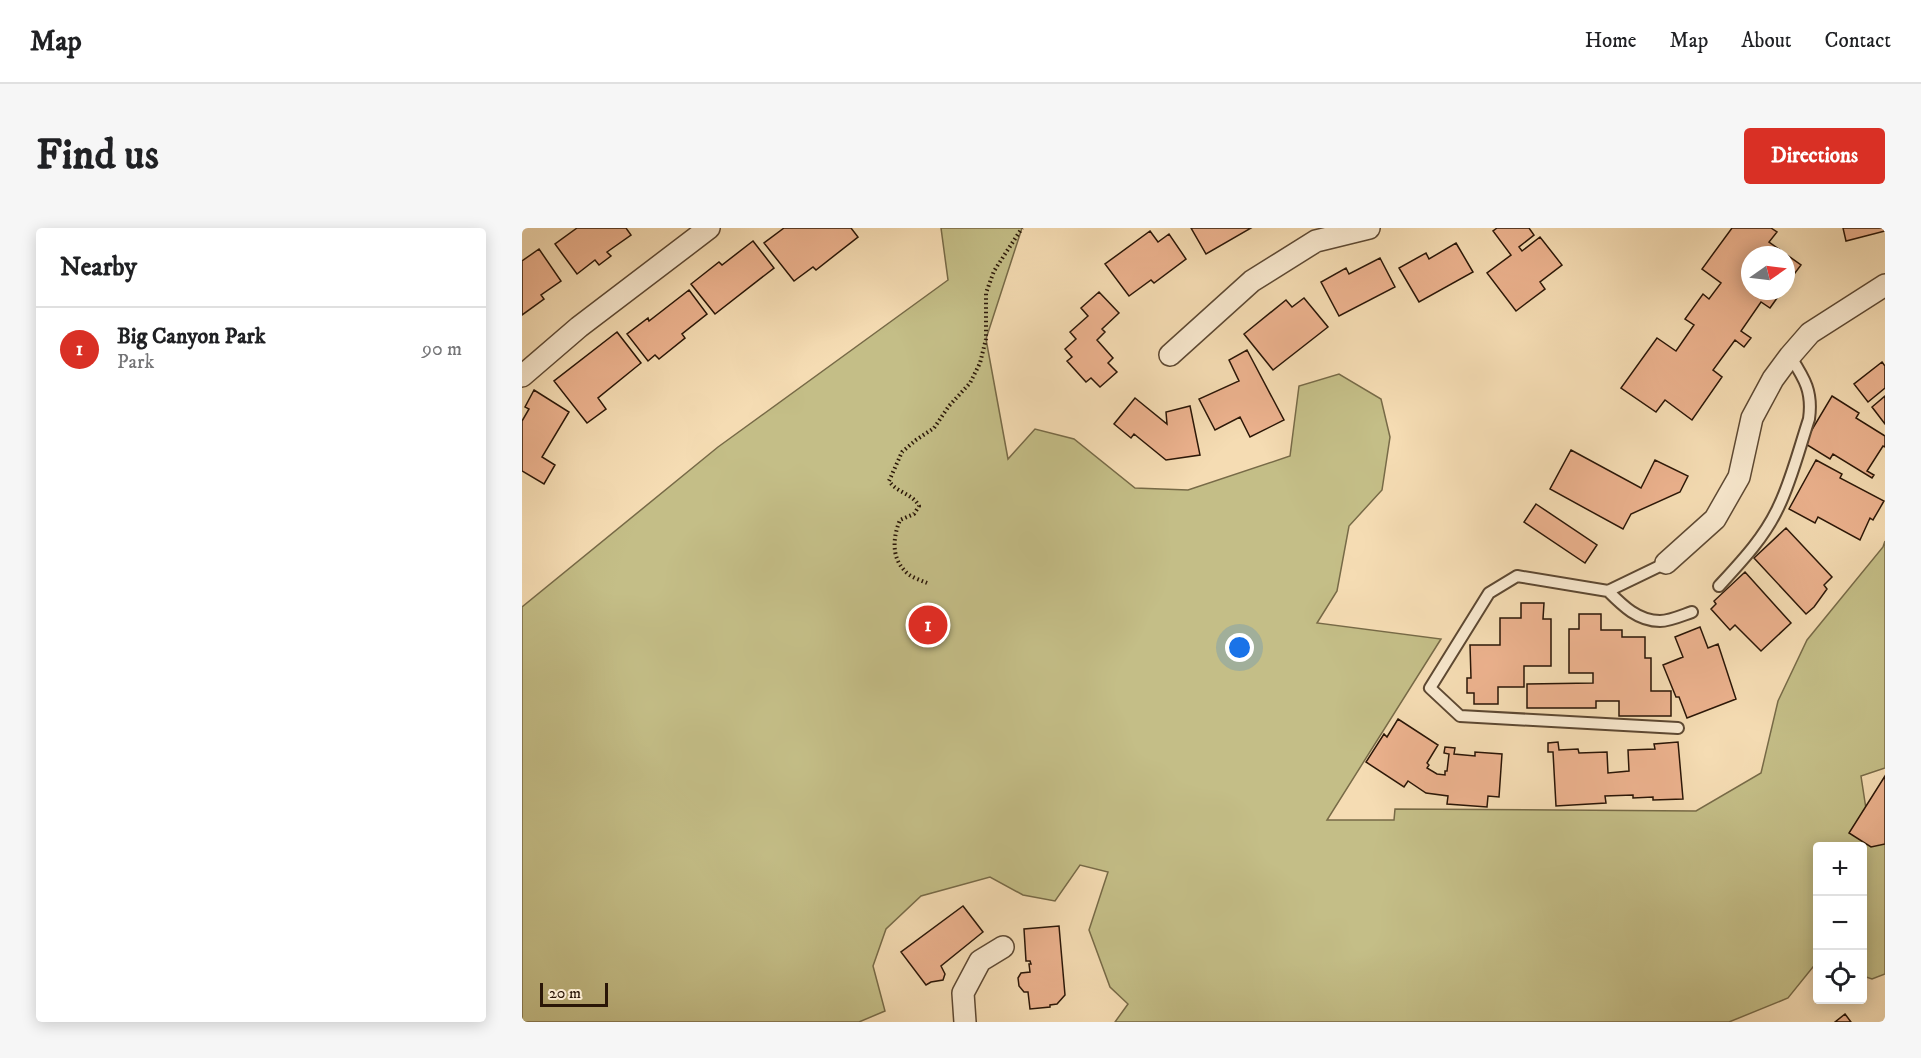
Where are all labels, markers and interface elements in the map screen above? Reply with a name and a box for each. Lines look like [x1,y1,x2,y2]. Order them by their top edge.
text: Map [30,24,82,59]
text: Home [1585,28,1637,54]
text: Map [1670,28,1708,54]
text: About [1741,28,1792,54]
text: Contact [1825,28,1891,54]
button: Directions [1744,128,1885,184]
text: Find us [36,130,159,182]
north arrow [1741,246,1795,300]
text: Nearby [60,251,137,284]
text: Big Canyon Park [117,323,266,350]
text: 1 [76,337,83,362]
text: 90 m [422,337,462,362]
text: Park [117,350,154,375]
pin: 1 [908,602,948,648]
your location [1225,633,1254,662]
map controls [1813,842,1867,1004]
button: + [1813,842,1867,896]
button: − [1813,896,1867,950]
button: locate [1813,950,1867,1004]
scale bar [540,980,608,1008]
text: 20 m [549,983,581,1003]

